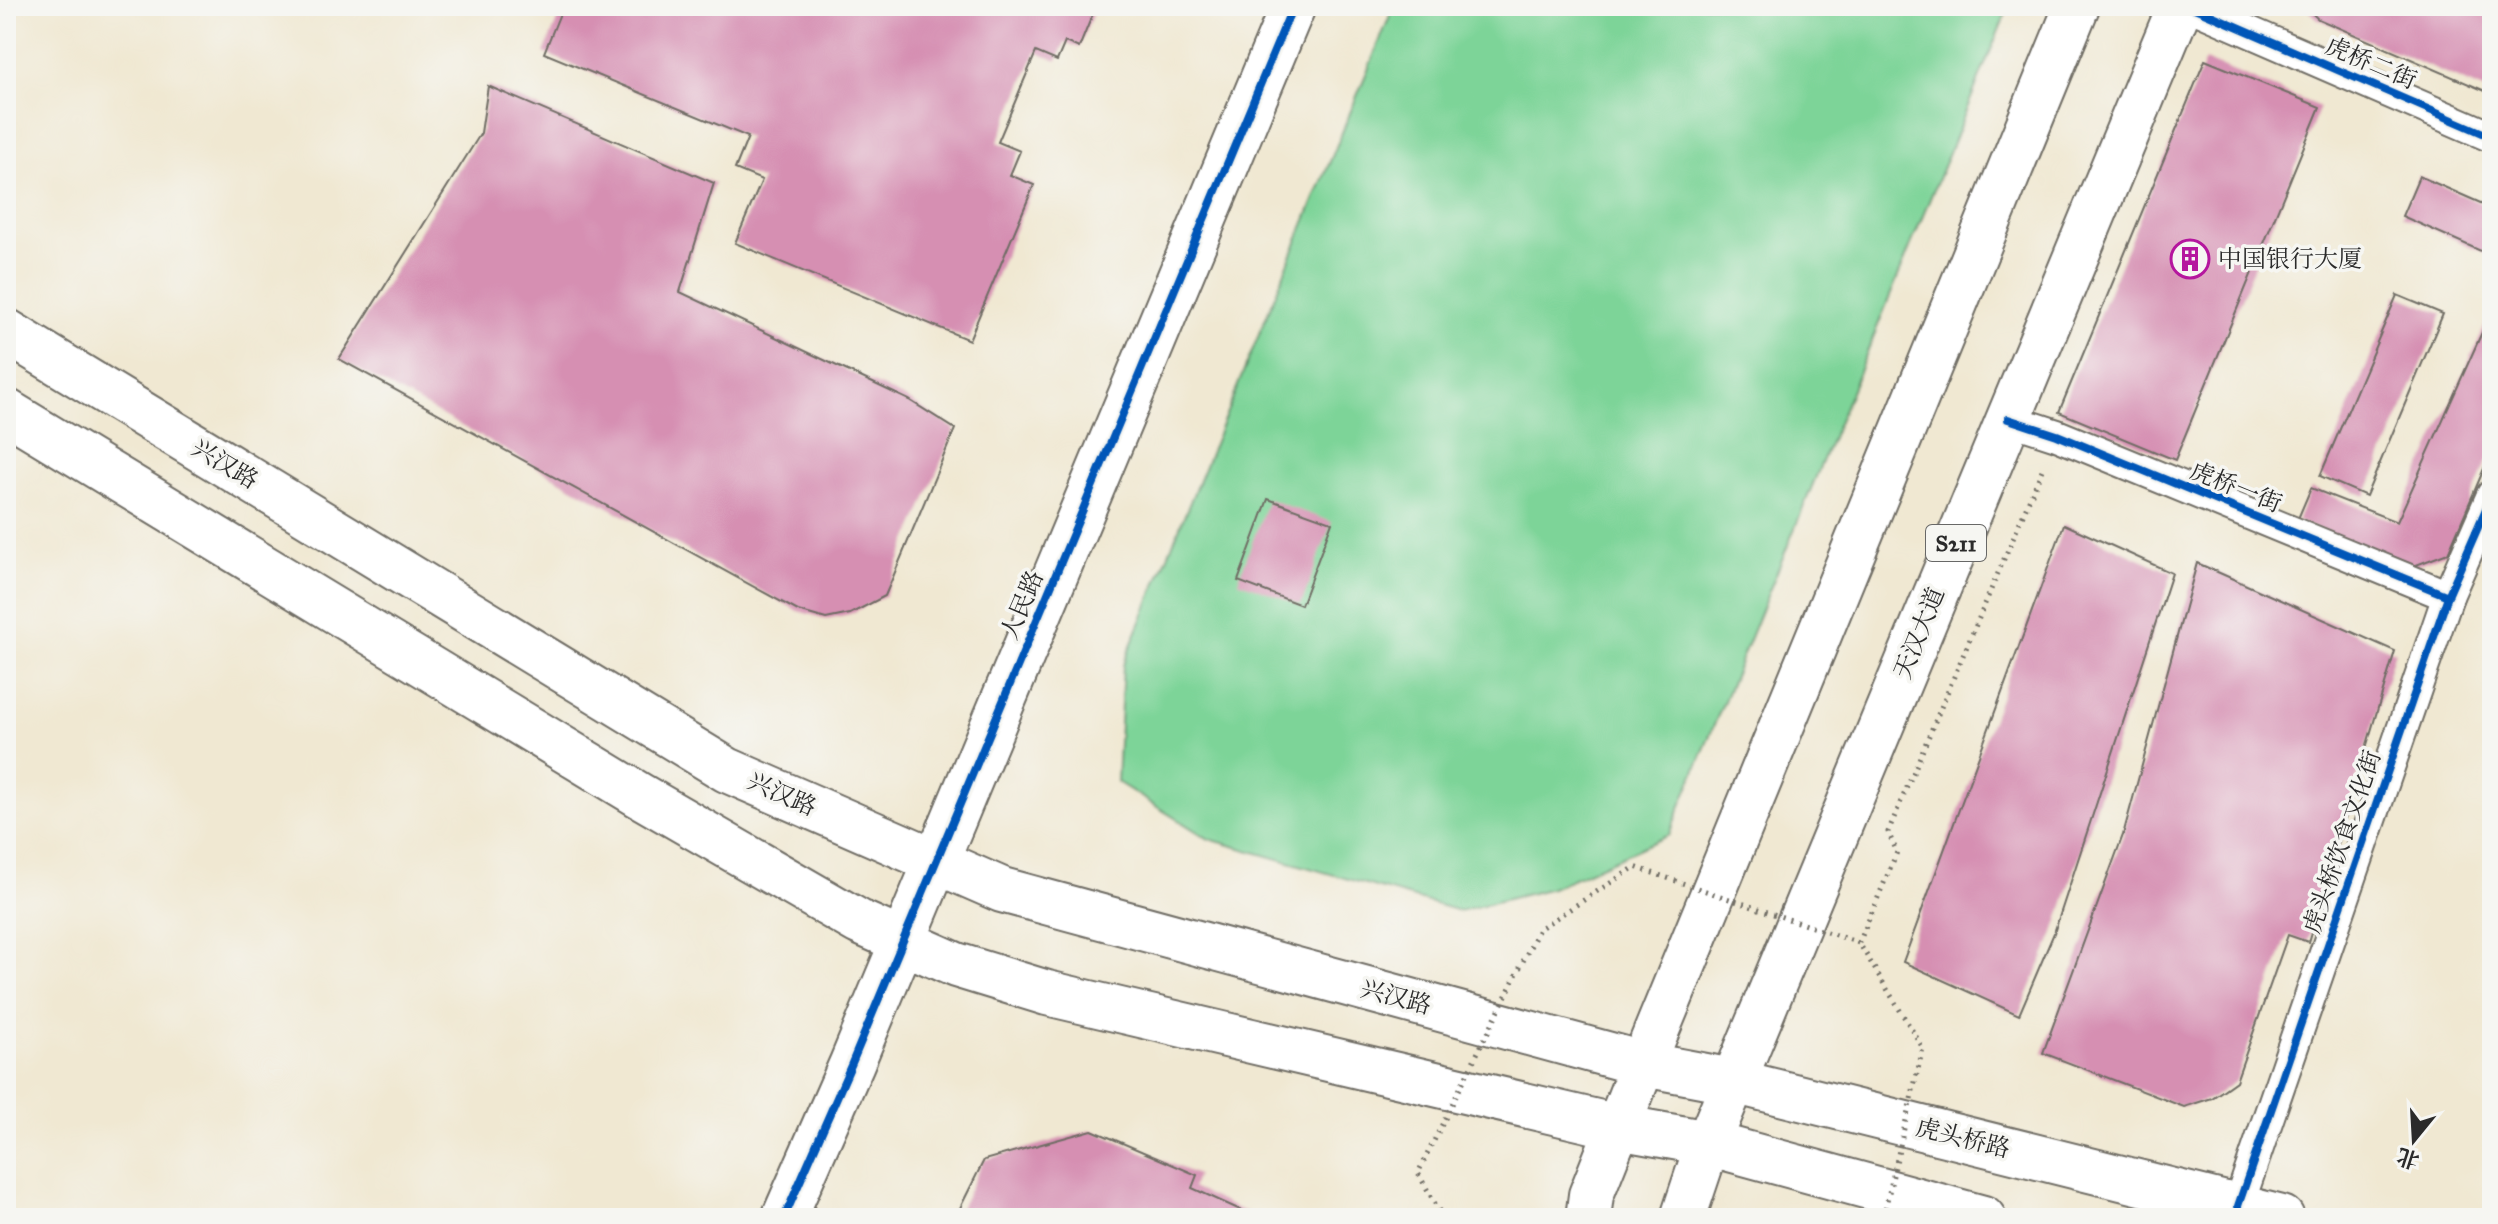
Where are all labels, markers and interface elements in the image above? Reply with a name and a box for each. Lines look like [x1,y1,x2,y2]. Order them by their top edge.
street label: 虎桥二街 [2321,30,2421,96]
building icon: 中国银行大厦 [2169,238,2211,280]
place label: 中国银行大厦 [2218,244,2362,274]
street label: 兴汉路 [186,433,264,495]
street label: 虎桥一街 [2186,455,2286,519]
road number: S211 [1926,525,1986,561]
street label: 人民路 [994,566,1050,644]
street label: 天汉大道 [1887,583,1951,683]
street label: 虎头桥饮食文化街 [2297,746,2387,938]
street label: 兴汉路 [743,766,821,822]
street label: 兴汉路 [1357,973,1435,1021]
north arrow [2374,1100,2454,1180]
street label: 虎头桥路 [1913,1112,2013,1164]
text: 北 [2393,1142,2423,1175]

